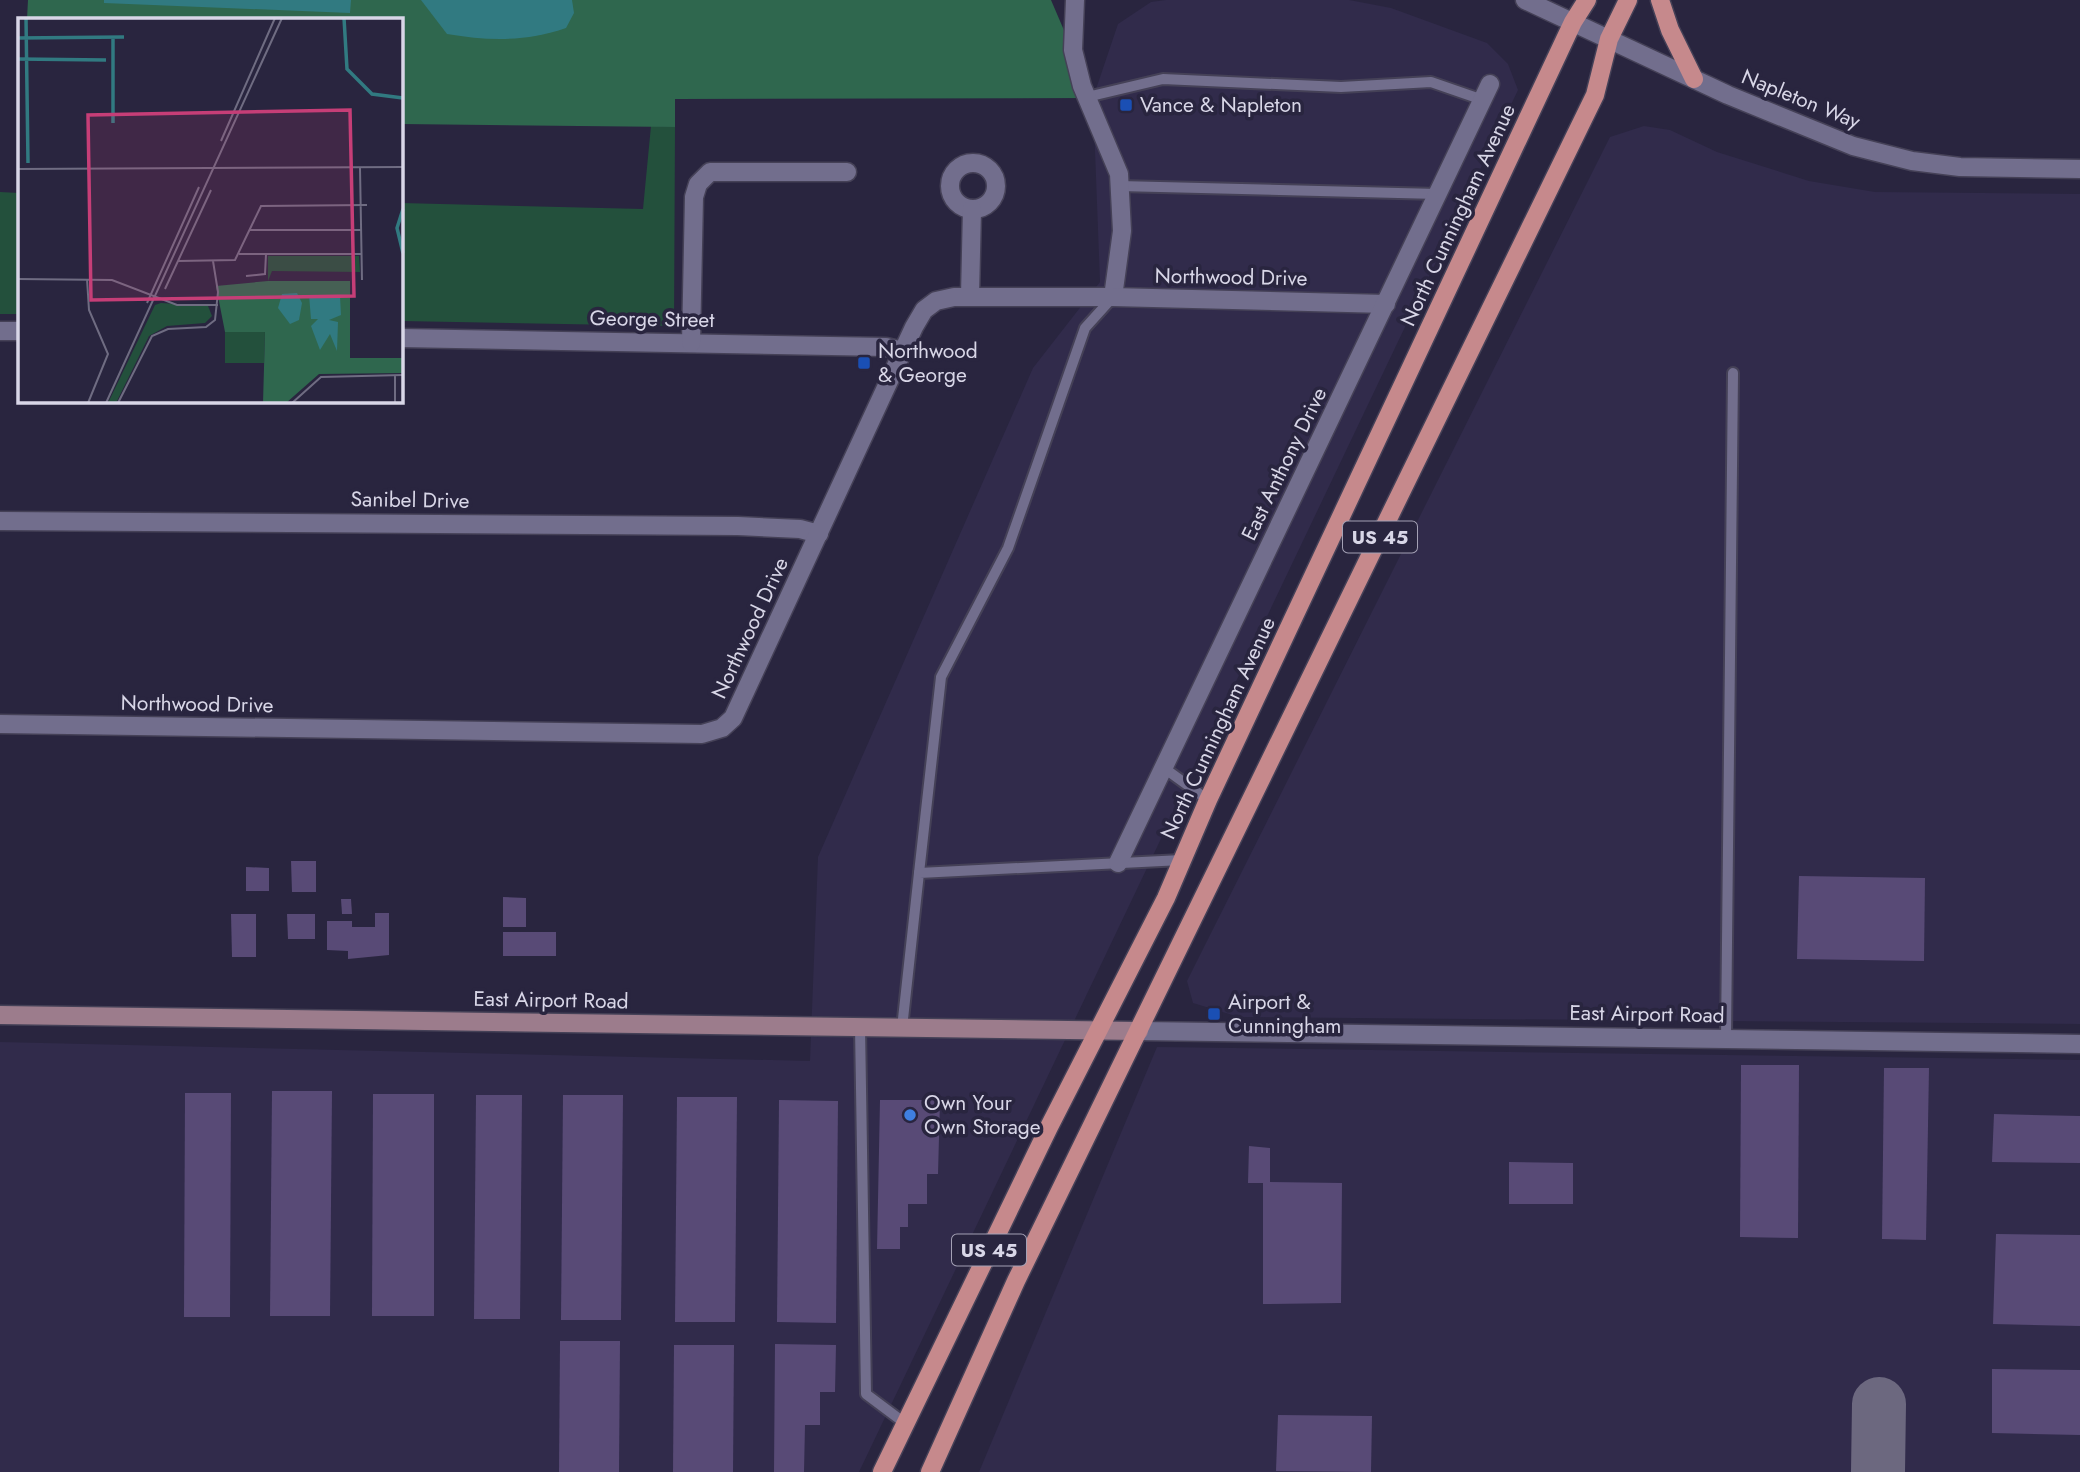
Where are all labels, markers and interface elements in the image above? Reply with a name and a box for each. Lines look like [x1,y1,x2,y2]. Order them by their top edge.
inset map [18,18,402,402]
street label: Napleton Way [1737,62,1866,137]
place label: Vance & Napleton [1140,90,1302,120]
marker: Vance & Napleton [1118,97,1134,113]
street label: North Cunningham Avenue [1393,99,1523,331]
street label: Northwood Drive [1154,261,1308,293]
street label: George Street [589,303,715,335]
place label: Northwood & George [878,336,978,390]
marker: Northwood & George [856,355,872,371]
street label: East Anthony Drive [1234,382,1334,546]
street label: Sanibel Drive [350,484,470,516]
road number: US 45 [1343,522,1417,552]
street label: Northwood Drive [704,552,796,704]
street label: North Cunningham Avenue [1153,612,1283,844]
street label: Northwood Drive [120,688,274,720]
street label: East Airport Road [473,984,629,1016]
place label: Airport & Cunningham [1228,987,1341,1041]
street label: East Airport Road [1569,998,1725,1030]
marker: Airport & Cunningham [1206,1006,1222,1022]
place label: Own Your Own Storage [924,1088,1041,1142]
marker: Own Your Own Storage [902,1107,918,1123]
road number: US 45 [952,1234,1026,1266]

